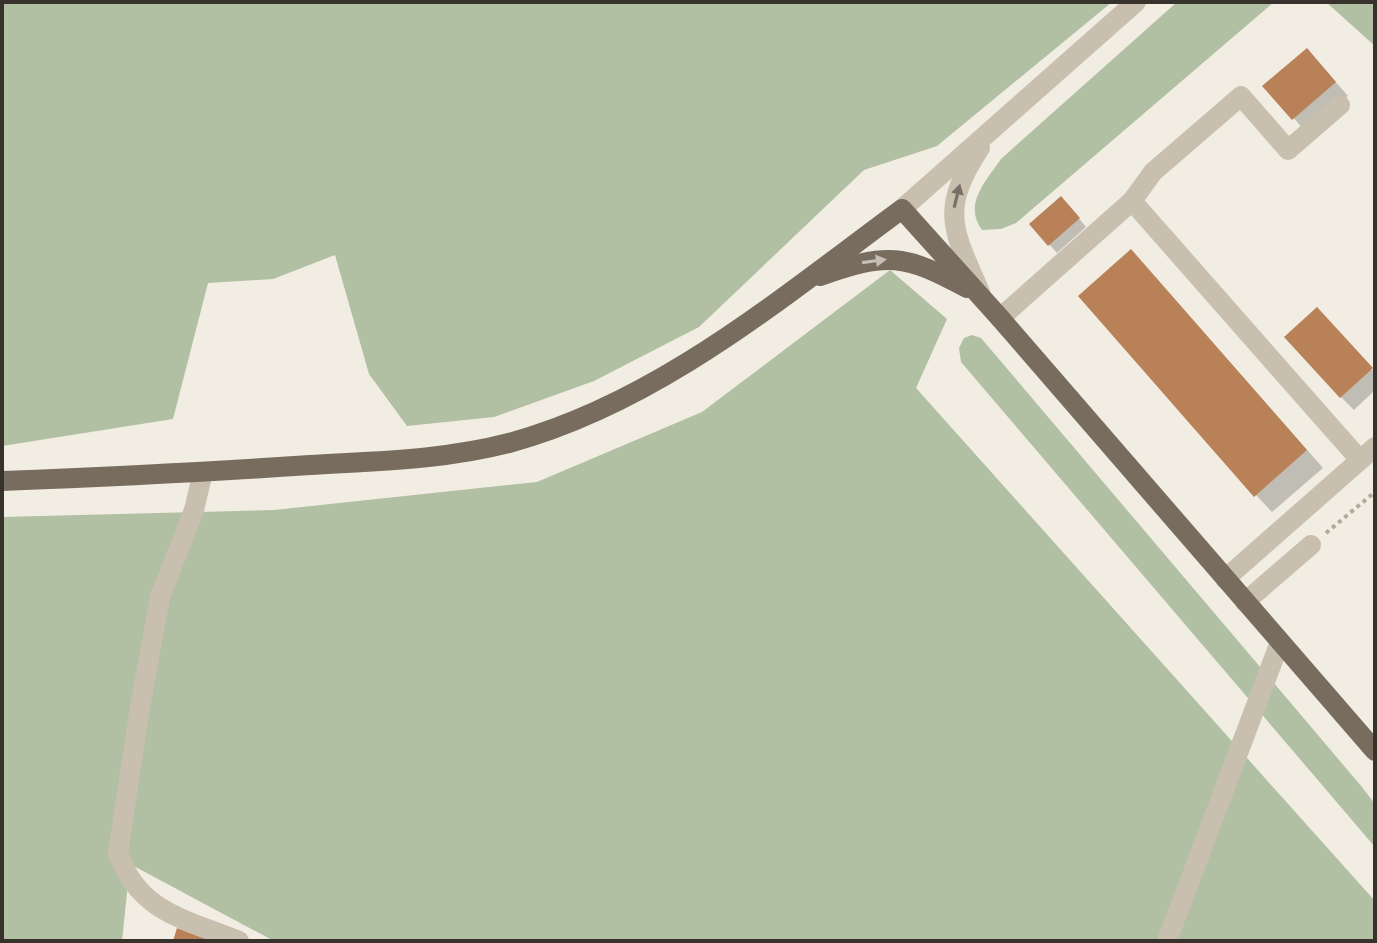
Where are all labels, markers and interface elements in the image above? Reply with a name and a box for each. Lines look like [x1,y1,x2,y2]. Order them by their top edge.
one-way arrow [952,183,964,208]
one-way arrow [862,254,887,267]

